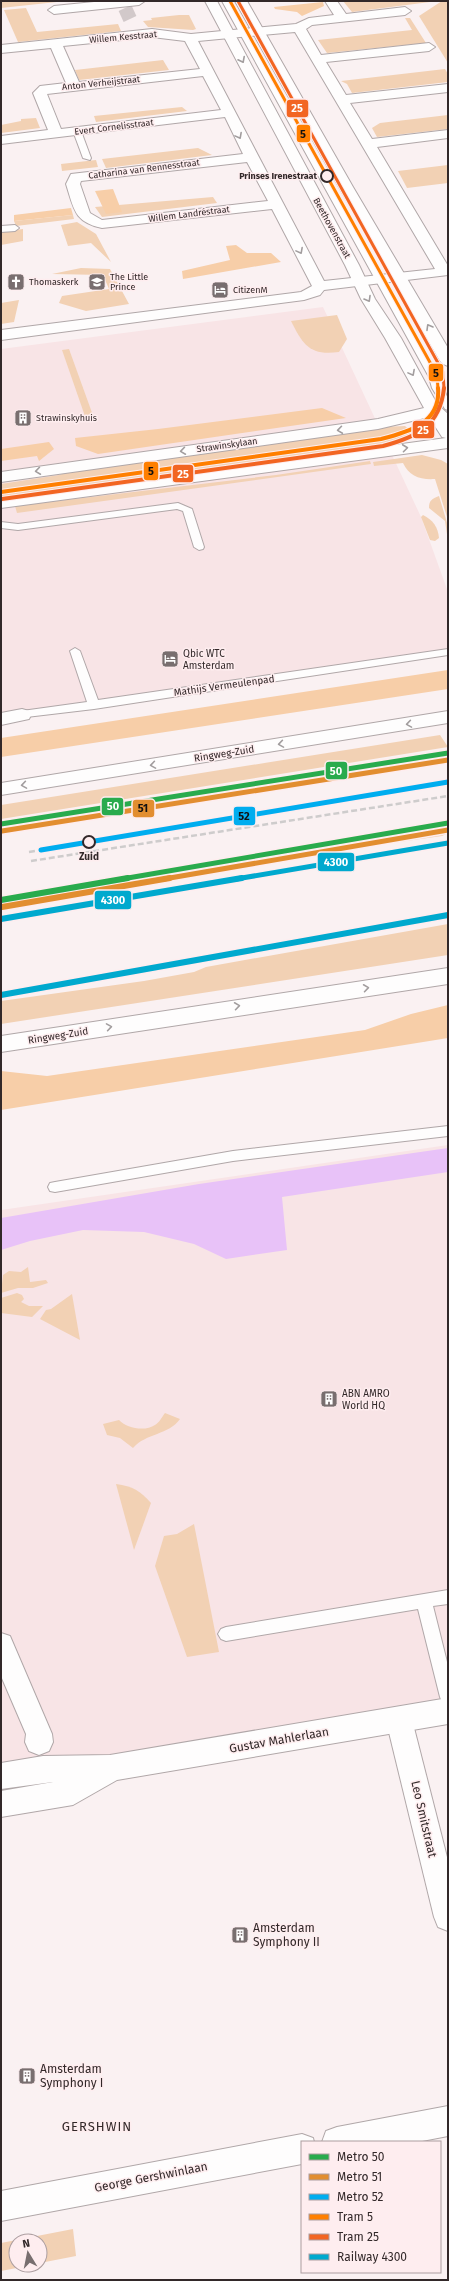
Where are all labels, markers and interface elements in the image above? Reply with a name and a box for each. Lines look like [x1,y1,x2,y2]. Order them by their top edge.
street label: Willem Kesstraat [89,29,158,45]
one-way arrow [237,56,245,64]
street label: Anton Verheijstraat [61,74,141,92]
line badge: 25 [286,99,309,118]
text: 25 [291,102,303,115]
street label: Evert Cornelisstraat [74,117,155,137]
line badge: 5 [296,124,311,143]
text: 5 [300,128,306,141]
one-way arrow [235,131,242,139]
street label: Catharina van Rennesstraat [88,157,201,181]
marker: Prinses Irenestraat [320,169,334,183]
place label: Prinses Irenestraat [239,171,318,181]
street label: Beethovenstraat [311,196,353,260]
street label: Willem Landréstraat [148,204,231,224]
one-way arrow [295,246,303,254]
church icon: Thomaskerk [6,272,26,292]
school or university icon: The Little Prince [87,272,107,292]
place label: The Little Prince [110,272,148,292]
place label: Thomaskerk [29,277,79,287]
hotel icon: CitizenM [210,280,230,300]
place label: CitizenM [233,285,267,295]
one-way arrow [364,295,371,302]
one-way arrow [426,324,433,331]
line badge: 5 [428,363,444,382]
text: 5 [433,367,439,380]
one-way arrow [407,369,414,376]
building icon: Strawinskyhuis [13,408,33,428]
place label: Strawinskyhuis [36,413,97,423]
line badge: 25 [412,420,435,439]
text: 25 [417,424,429,437]
one-way arrow [337,425,343,434]
street label: Strawinskylaan [196,436,258,454]
one-way arrow [402,444,409,453]
one-way arrow [180,446,186,455]
line badge: 5 [143,461,159,481]
line badge: 25 [172,464,194,483]
text: 5 [148,465,154,478]
one-way arrow [35,466,42,475]
text: 25 [177,468,189,481]
place label: Qbic WTC Amsterdam [183,648,234,672]
hotel icon: Qbic WTC Amsterdam [160,649,180,669]
street label: Mathijs Vermeulenpad [173,673,275,699]
one-way arrow [406,719,413,728]
one-way arrow [278,739,284,748]
street label: Ringweg-Zuid [193,743,255,765]
one-way arrow [150,760,156,769]
line badge: 50 [325,761,348,780]
text: 50 [330,765,343,778]
one-way arrow [21,780,27,789]
line badge: 50 [101,797,124,816]
line badge: 51 [132,799,155,818]
text: 50 [107,800,120,813]
text: 51 [138,802,148,815]
line badge: 52 [233,806,256,826]
text: 52 [238,810,250,823]
marker: Zuid [82,835,96,849]
place label: Zuid [79,851,99,863]
line badge: 4300 [317,852,355,872]
text: 4300 [324,856,349,869]
line badge: 4300 [94,890,132,910]
text: 4300 [101,894,126,907]
one-way arrow [363,984,369,993]
one-way arrow [234,1002,240,1011]
one-way arrow [106,1023,112,1032]
street label: Ringweg-Zuid [27,1025,89,1047]
place label: ABN AMRO World HQ [342,1388,390,1412]
building icon: ABN AMRO World HQ [319,1389,339,1409]
street label: Gustav Mahlerlaan [228,1724,330,1756]
street label: Leo Smitstraat [408,1779,440,1859]
place label: Amsterdam Symphony II [253,1921,320,1949]
building icon: Amsterdam Symphony II [230,1925,250,1945]
place label: Amsterdam Symphony I [40,2062,103,2090]
building icon: Amsterdam Symphony I [17,2066,37,2086]
district label: GERSHWIN [62,2119,132,2134]
legend [301,2141,441,2273]
text: Metro 50 [337,2150,385,2164]
street label: George Gershwinlaan [93,2159,209,2195]
text: Metro 51 [337,2170,382,2184]
text: Metro 52 [337,2190,384,2204]
text: Tram 5 [337,2210,373,2224]
text: Tram 25 [337,2230,379,2244]
north arrow [8,2233,48,2273]
text: N [22,2237,31,2251]
text: Railway 4300 [337,2250,407,2264]

